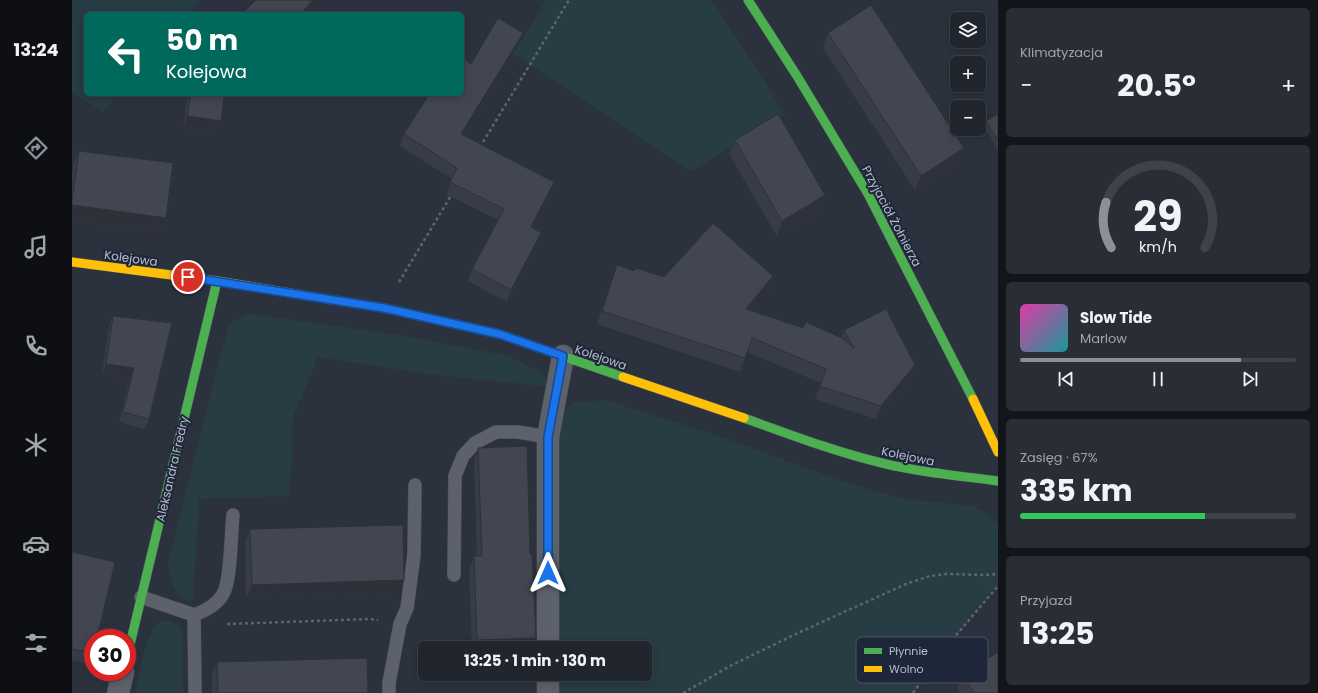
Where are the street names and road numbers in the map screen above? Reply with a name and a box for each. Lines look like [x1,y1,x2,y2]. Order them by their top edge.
street label: Przyjaciół Żołnierza [858,162,926,270]
street label: Kolejowa [103,246,159,270]
street label: Kolejowa [573,340,629,374]
street label: Aleksandra Fredry [152,414,192,523]
street label: Kolejowa [880,442,936,470]

